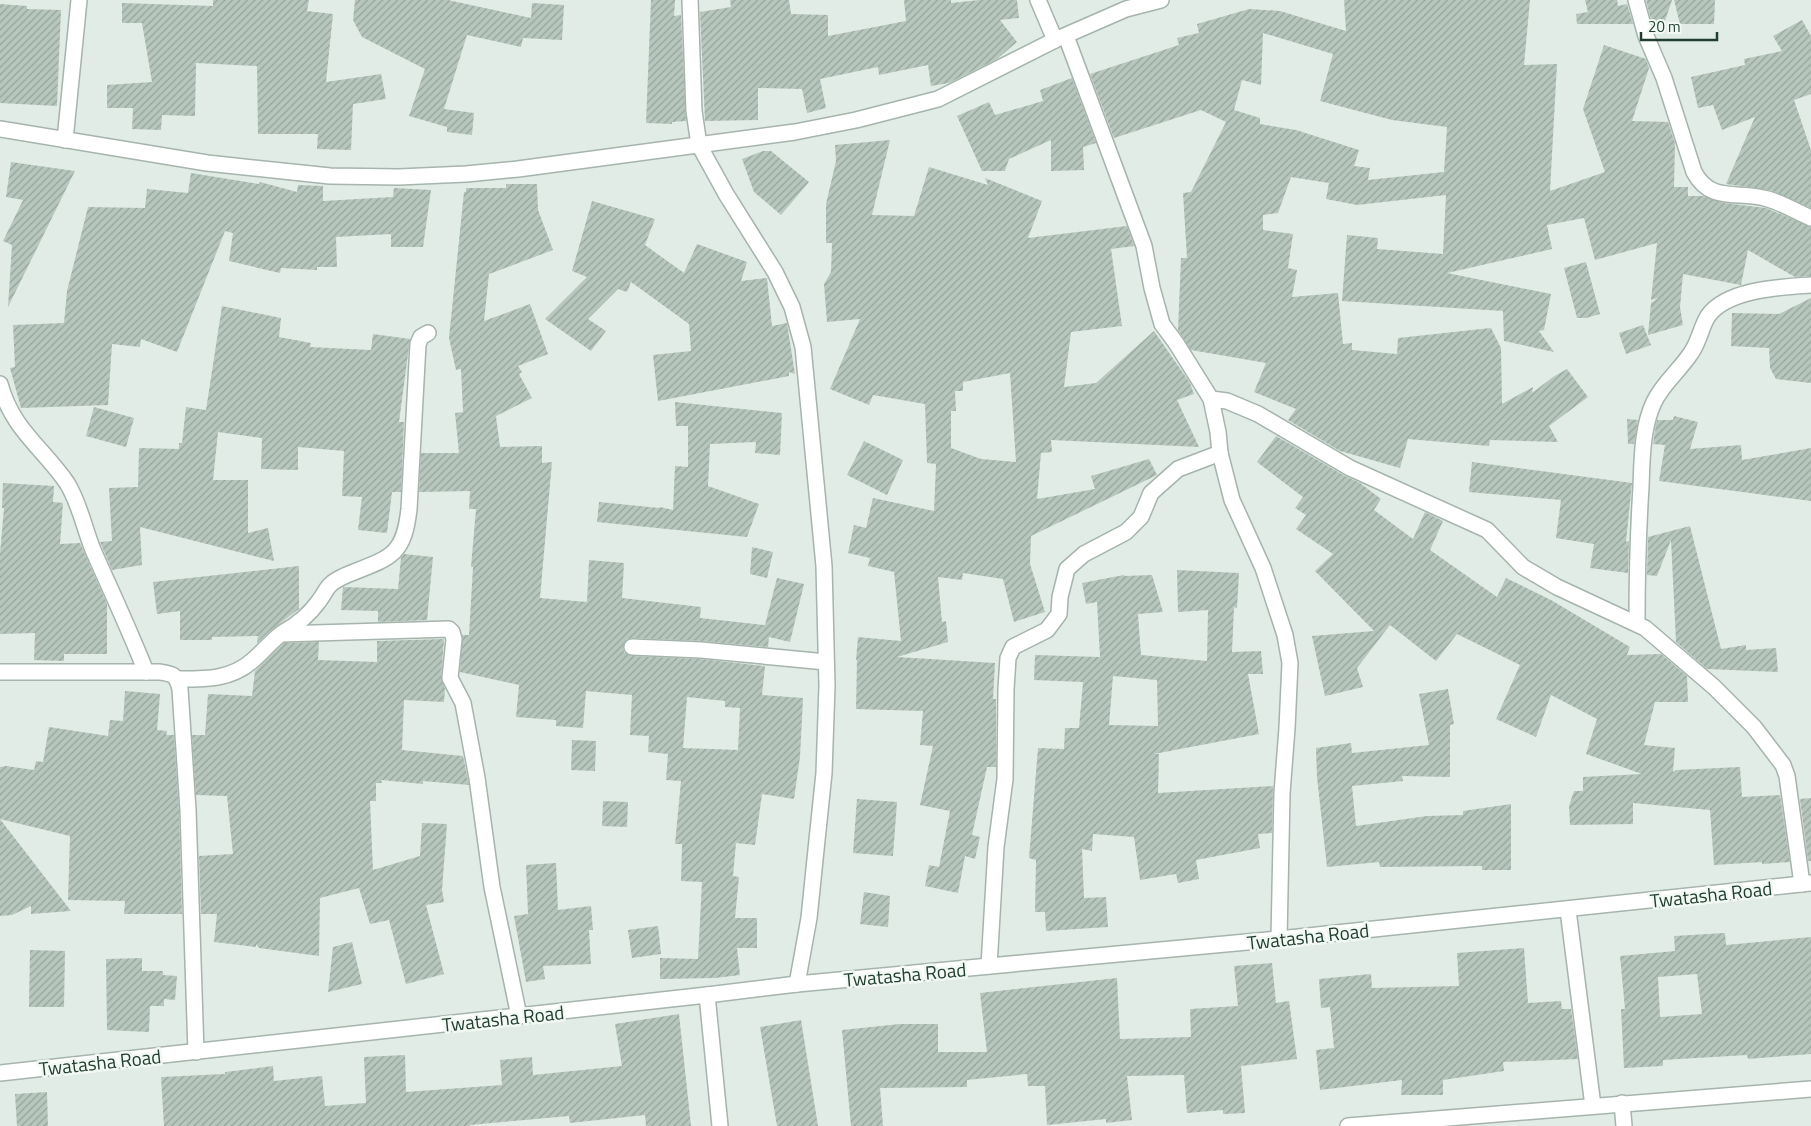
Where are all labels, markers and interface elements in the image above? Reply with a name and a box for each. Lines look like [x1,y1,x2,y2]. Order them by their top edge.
scale bar [1641,10,1717,42]
text: 20 m [1648,15,1681,38]
street label: Twatasha Road [1648,873,1774,915]
street label: Twatasha Road [1245,915,1371,957]
street label: Twatasha Road [843,954,967,994]
street label: Twatasha Road [440,997,566,1039]
street label: Twatasha Road [37,1041,163,1083]

